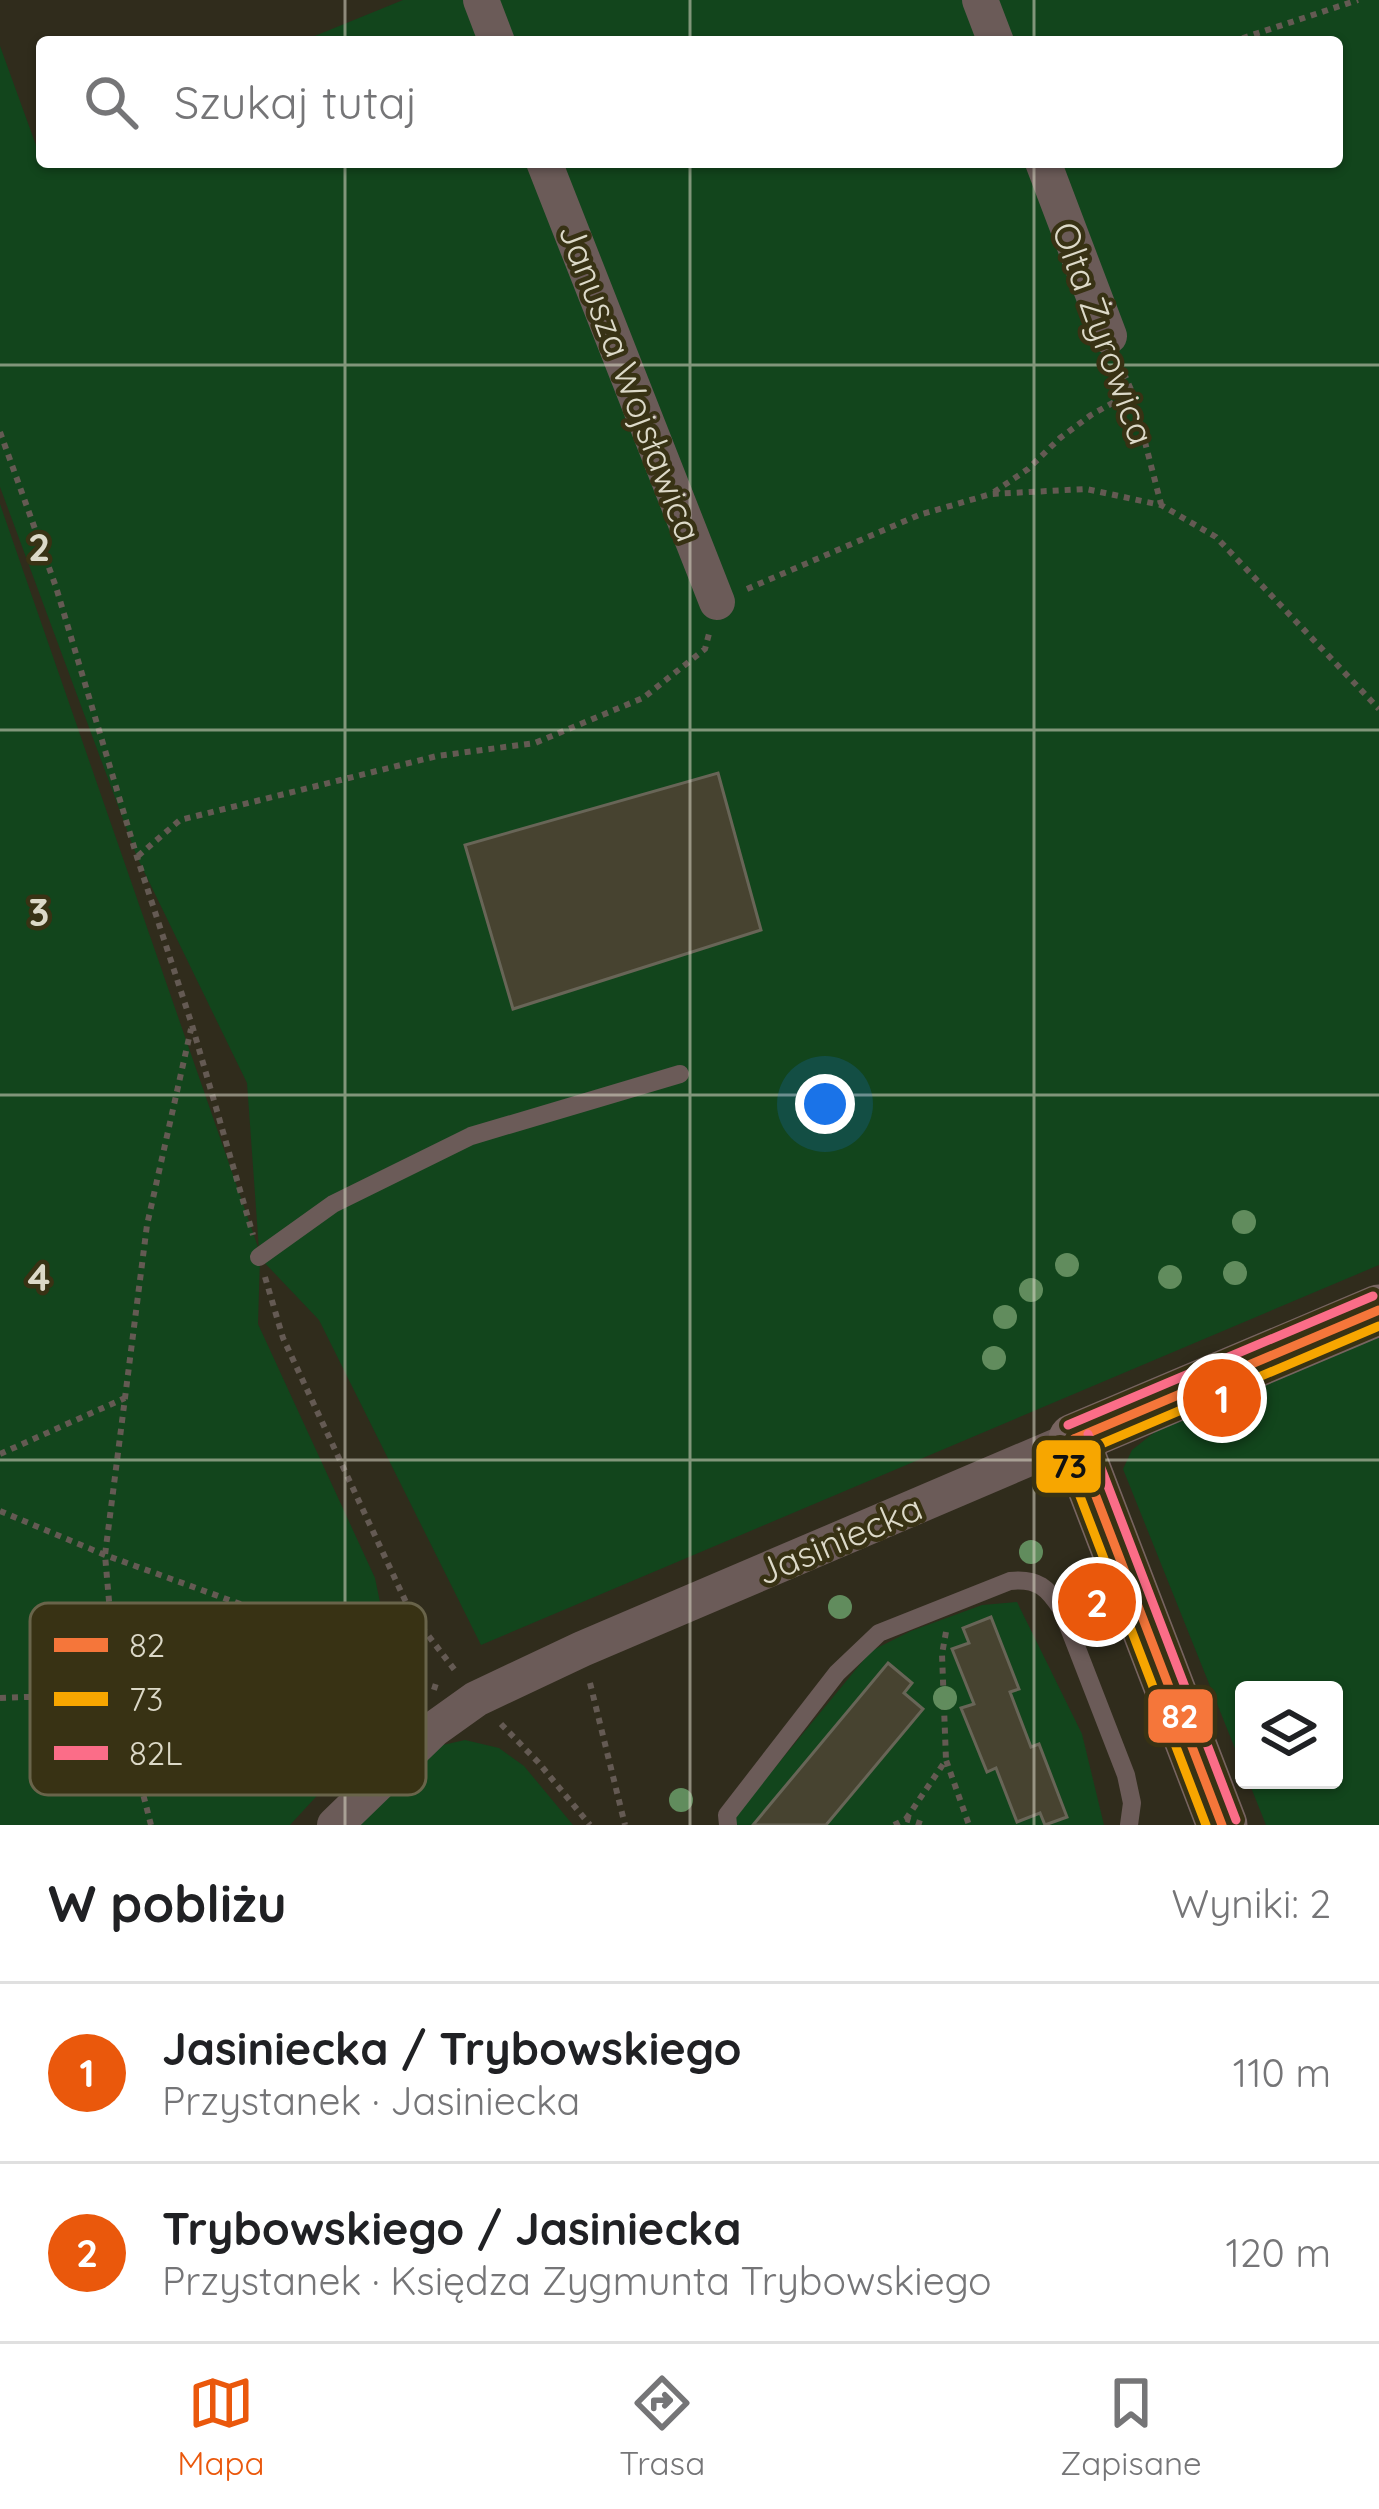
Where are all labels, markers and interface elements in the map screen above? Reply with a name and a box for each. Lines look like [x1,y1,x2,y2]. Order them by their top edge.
search box [36,36,1343,168]
icon: search [78,69,144,135]
text: Szukaj tutaj [174,74,418,130]
street label: Olta Żyrowica [1043,216,1165,450]
street label: Janusza Wojsławica [550,217,712,547]
text: 2 [28,522,50,571]
text: 3 [29,887,49,936]
your location [795,1074,855,1134]
text: 4 [28,1252,50,1301]
pin: 1 [1183,1353,1261,1443]
line badge: 73 [1034,1438,1103,1495]
text: 73 [1051,1445,1087,1486]
street label: Jasiniecka [749,1484,929,1594]
pin: 2 [1058,1557,1136,1647]
legend [30,1603,426,1795]
text: 82 [129,1624,165,1665]
text: 73 [129,1678,163,1719]
map controls [1235,1681,1343,1789]
button: layers [1235,1681,1343,1789]
line badge: 82 [1146,1687,1215,1745]
text: 82 [1162,1695,1198,1736]
text: 82L [129,1732,183,1773]
text: W pobliżu [48,1871,287,1935]
text: Wyniki: 2 [1172,1879,1331,1928]
text: Jasiniecka / Trybowskiego [162,2020,741,2076]
text: 1 [79,2048,95,2097]
text: 110 m [1233,2048,1331,2097]
text: Przystanek · Jasiniecka [162,2076,580,2125]
text: Trybowskiego / Jasiniecka [162,2200,741,2256]
text: 2 [76,2228,98,2277]
text: 120 m [1226,2228,1331,2277]
text: Przystanek · Księdza Zygmunta Trybowskiego [162,2256,992,2305]
tab: Mapa [177,2370,265,2483]
tab: Trasa [619,2370,705,2483]
tab: Zapisane [1060,2370,1202,2483]

